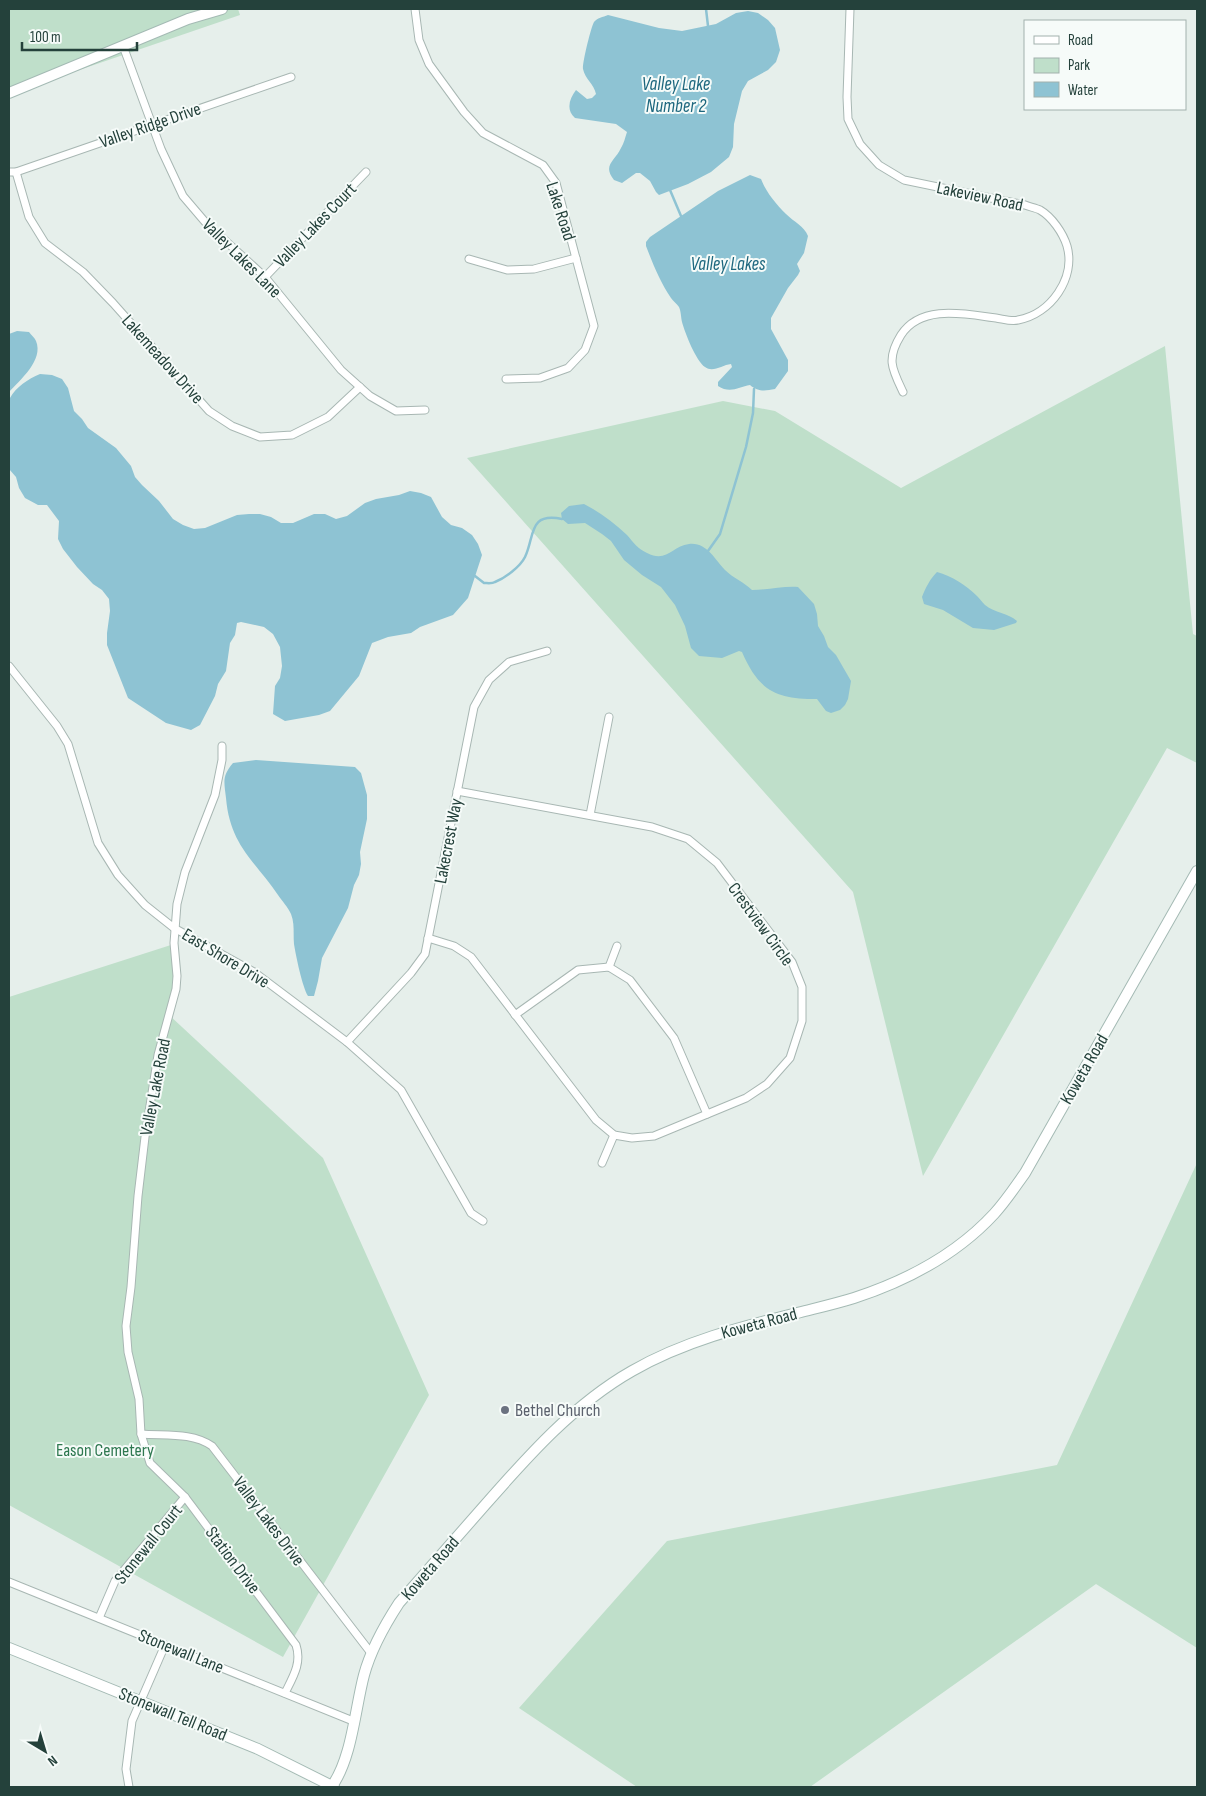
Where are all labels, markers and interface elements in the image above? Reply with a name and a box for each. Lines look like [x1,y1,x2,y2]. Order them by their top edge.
scale bar [22,20,138,52]
legend [1024,20,1186,110]
text: 100 m [30,28,61,47]
text: Road [1068,31,1093,50]
text: Park [1068,56,1090,75]
water label: Valley Lake Number 2 [642,73,711,118]
text: Water [1068,81,1099,100]
street label: Valley Ridge Drive [97,98,204,153]
street label: Lakeview Road [935,177,1025,216]
street label: Valley Lakes Court [270,178,361,272]
street label: Lake Road [541,179,580,243]
street label: Valley Lakes Lane [198,214,286,302]
water label: Valley Lakes [690,253,766,276]
street label: Lakemeadow Drive [117,311,208,408]
street label: Lakecrest Way [430,797,467,886]
street label: Crestview Circle [723,878,798,970]
street label: East Shore Drive [178,924,273,993]
street label: Koweta Road [1056,1030,1113,1108]
street label: Valley Lake Road [136,1037,175,1137]
street label: Koweta Road [719,1303,799,1344]
place label: Bethel Church [515,1400,601,1421]
marker: Bethel Church [499,1404,511,1416]
park label: Eason Cemetery [56,1440,154,1461]
street label: Valley Lakes Drive [228,1473,309,1570]
street label: Stonewall Court [110,1500,187,1588]
street label: Station Drive [201,1523,265,1598]
street label: Koweta Road [397,1532,464,1605]
street label: Stonewall Lane [135,1625,227,1678]
street label: Stonewall Tell Road [116,1683,230,1746]
north arrow [20,1726,70,1776]
text: N [45,1752,61,1770]

